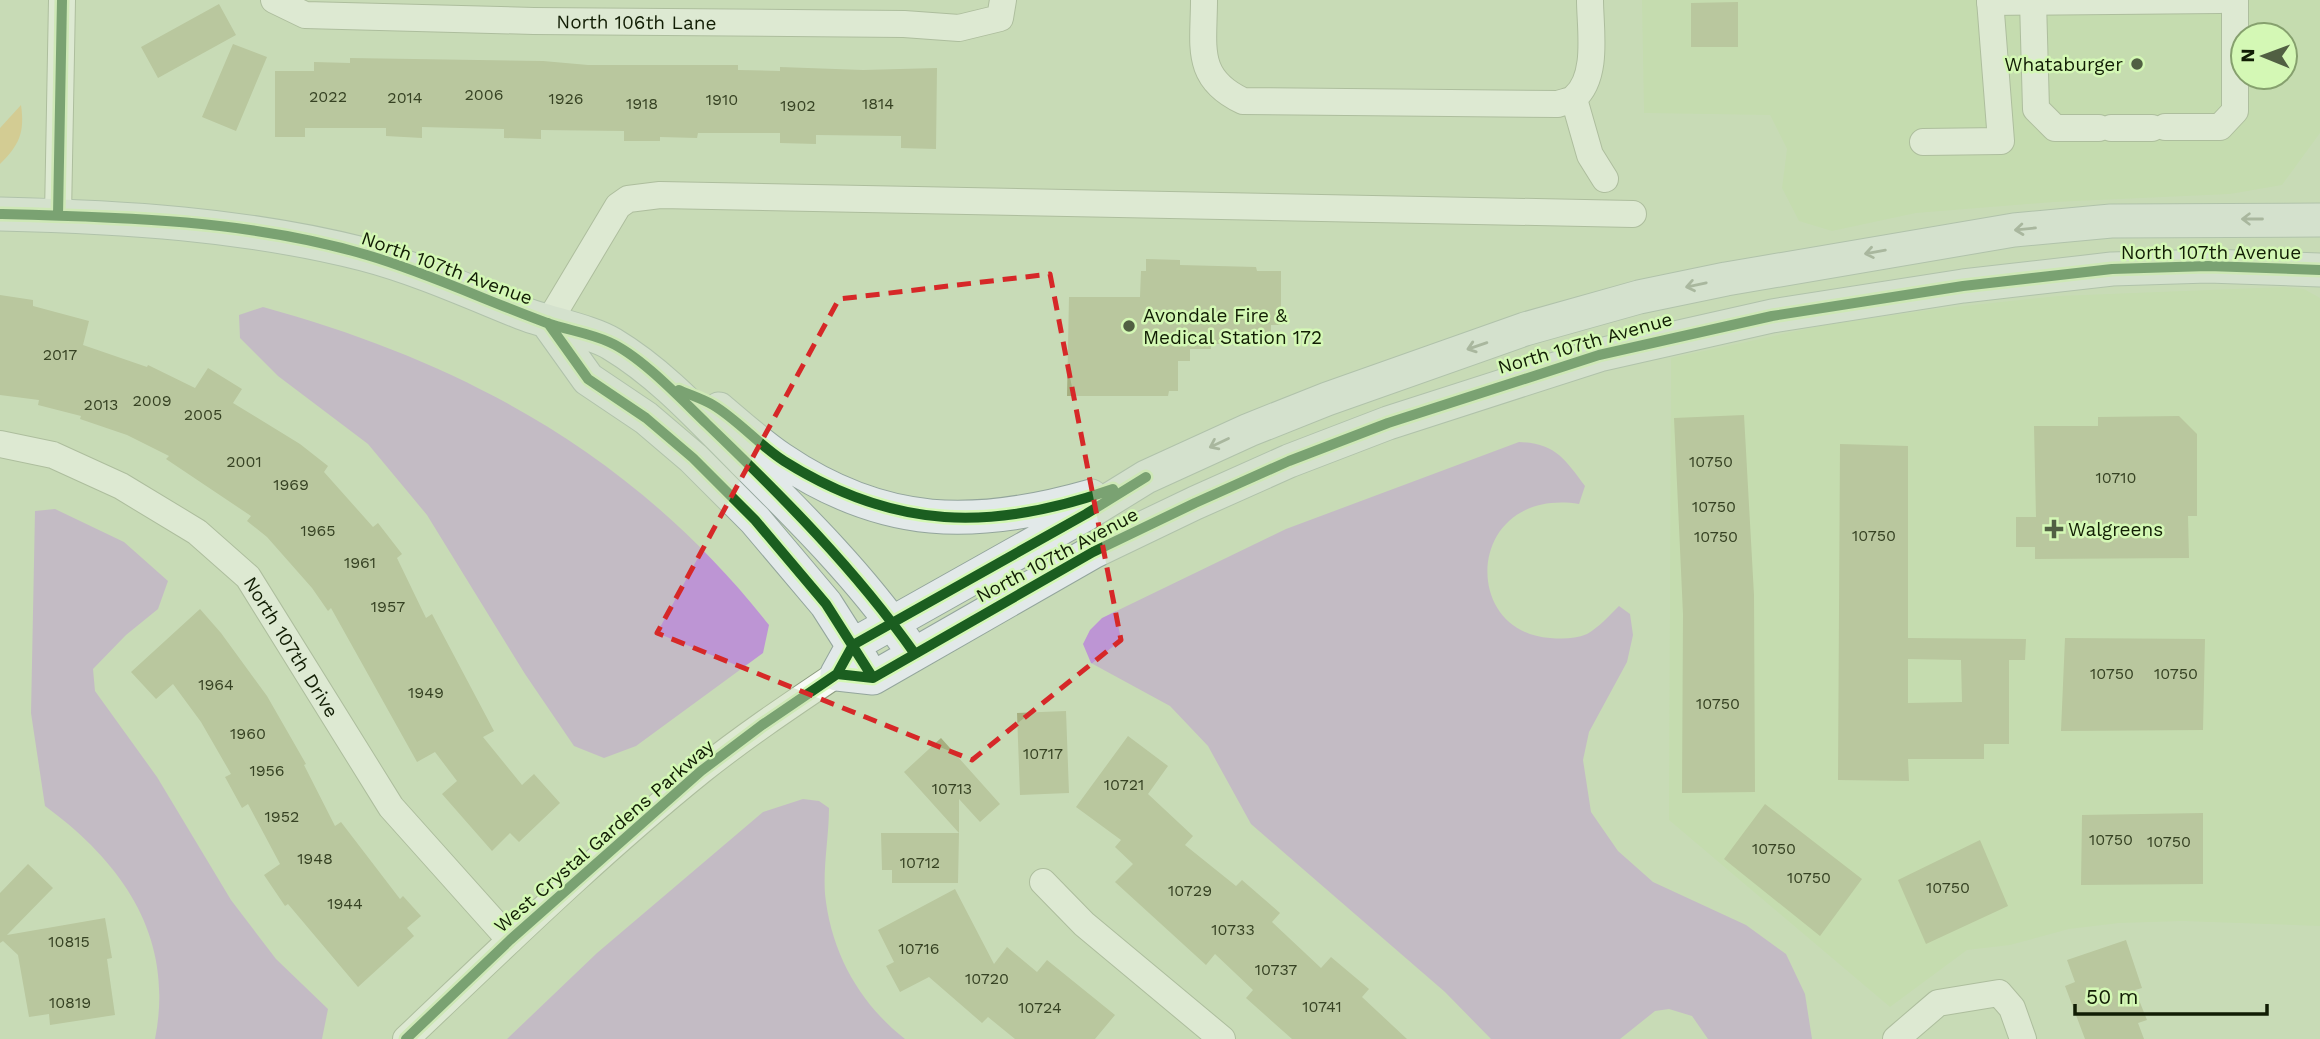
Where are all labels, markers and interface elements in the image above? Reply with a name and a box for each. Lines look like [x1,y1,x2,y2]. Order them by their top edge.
street label: North 106th Lane [556,10,717,34]
north arrow [2229,21,2299,91]
text: N [2236,48,2259,63]
place label: Whataburger [2004,53,2123,76]
marker: Whataburger [2129,56,2145,72]
house number: 2006 [465,85,503,104]
house number: 2022 [309,87,347,106]
house number: 2014 [387,88,423,107]
house number: 1926 [548,89,584,108]
house number: 1910 [706,90,738,109]
house number: 1918 [626,94,658,113]
house number: 1814 [862,94,894,113]
house number: 1902 [780,96,816,115]
one-way arrow [2241,213,2264,226]
one-way arrow [2014,223,2036,236]
street label: North 107th Avenue [358,226,536,310]
street label: North 107th Avenue [2121,241,2301,264]
one-way arrow [1864,246,1887,259]
one-way arrow [1685,279,1708,293]
place label: Avondale Fire & Medical Station 172 [1143,304,1322,349]
street label: North 107th Avenue [1495,307,1675,379]
marker: Avondale Fire & Medical Station 172 [1121,318,1137,334]
one-way arrow [1467,341,1489,353]
house number: 2017 [43,345,77,364]
house number: 2009 [132,391,172,410]
house number: 2013 [84,395,118,414]
house number: 2005 [184,405,222,424]
one-way arrow [1209,437,1230,451]
house number: 2001 [226,452,262,471]
house number: 10750 [1689,452,1733,471]
house number: 10710 [2095,468,2137,487]
house number: 1969 [273,475,309,494]
house number: 10750 [1692,497,1736,516]
street label: North 107th Avenue [972,503,1142,607]
place label: Walgreens [2068,518,2163,541]
house number: 1965 [300,521,336,540]
marker: Walgreens [2046,521,2062,537]
house number: 10750 [1852,526,1896,545]
house number: 10750 [1694,527,1738,546]
house number: 1961 [344,553,376,572]
street label: North 107th Drive [239,572,344,721]
house number: 1957 [371,597,405,616]
house number: 10750 [2090,664,2134,683]
house number: 10750 [2154,664,2198,683]
house number: 1964 [198,675,234,694]
house number: 1949 [408,683,444,702]
house number: 10750 [1696,694,1740,713]
house number: 1960 [230,724,266,743]
street label: West Crystal Gardens Parkway [490,734,719,938]
house number: 10717 [1023,744,1063,763]
house number: 1956 [249,761,285,780]
house number: 10721 [1104,775,1144,794]
house number: 10713 [932,779,972,798]
house number: 1952 [265,807,299,826]
house number: 10750 [2089,830,2133,849]
house number: 10750 [2147,832,2191,851]
house number: 10750 [1752,839,1796,858]
house number: 1948 [297,849,333,868]
house number: 10712 [900,853,940,872]
house number: 10750 [1787,868,1831,887]
house number: 10750 [1926,878,1970,897]
house number: 10729 [1168,881,1212,900]
house number: 1944 [327,894,363,913]
house number: 10733 [1211,920,1255,939]
house number: 10815 [48,932,90,951]
house number: 10716 [899,939,939,958]
house number: 10737 [1255,960,1297,979]
house number: 10720 [965,969,1009,988]
scale bar [2075,972,2268,1016]
text: 50 m [2086,984,2138,1009]
house number: 10819 [49,993,91,1012]
house number: 10741 [1302,997,1342,1016]
house number: 10724 [1018,998,1062,1017]

